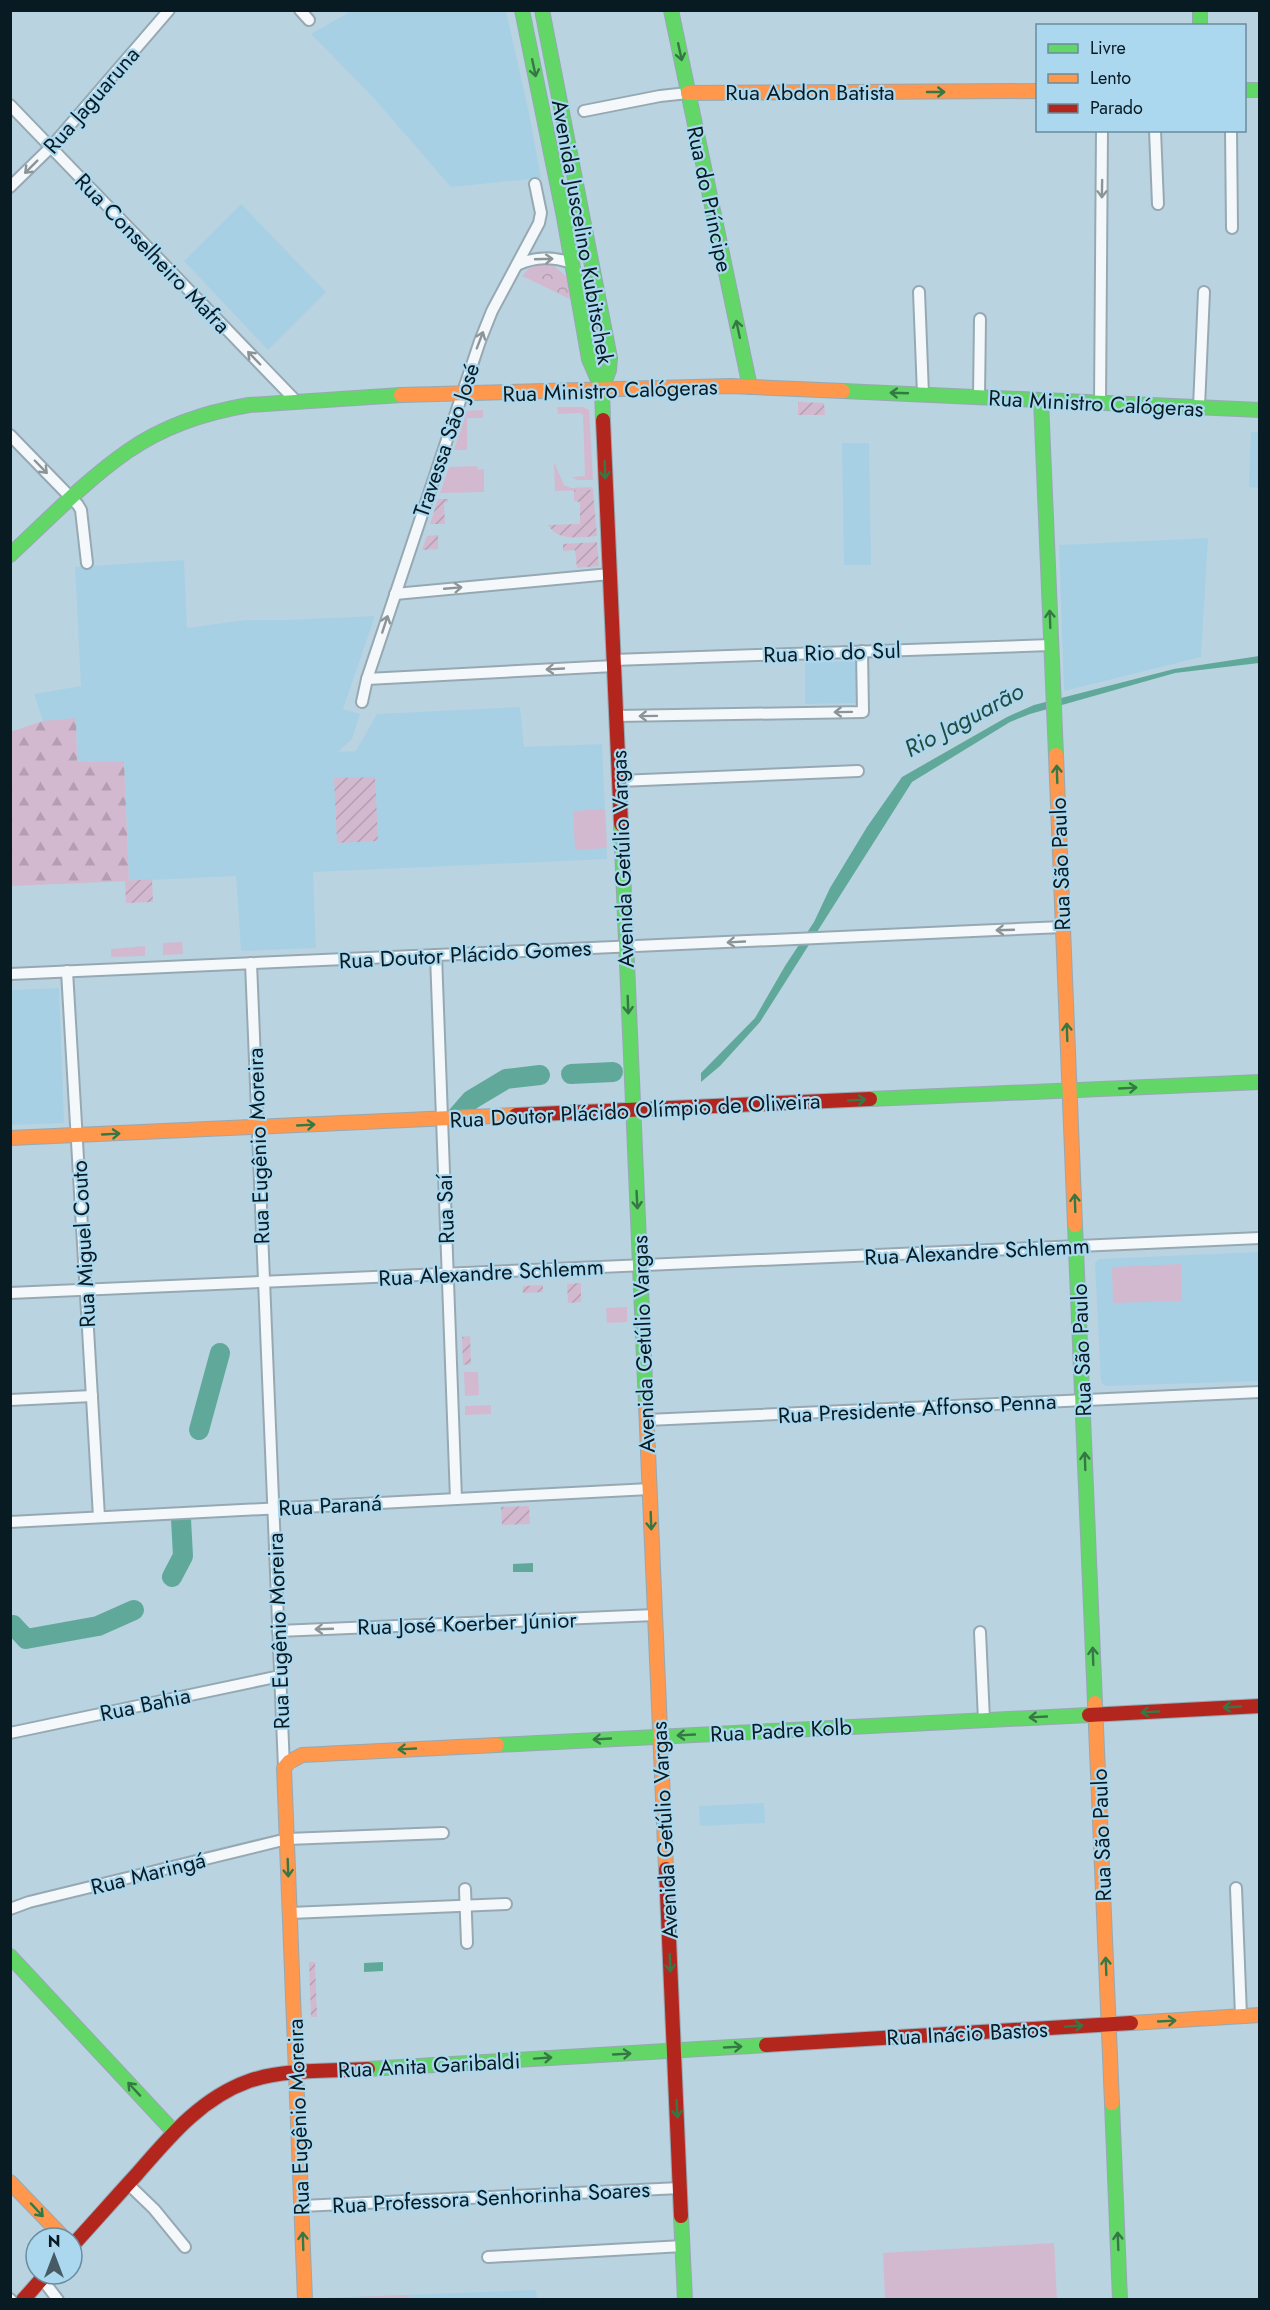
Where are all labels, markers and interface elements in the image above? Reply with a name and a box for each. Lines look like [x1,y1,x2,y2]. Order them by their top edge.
legend [1036,24,1246,132]
text: Livre [1090,35,1126,61]
street label: Rua Jaguaruna [35,39,147,161]
one-way arrow [675,41,686,61]
one-way arrow [529,57,540,77]
text: Lento [1090,65,1131,91]
street label: Rua Abdon Batista [725,76,895,108]
one-way arrow [925,86,945,98]
text: Parado [1090,95,1143,121]
street label: Avenida Juscelino Kubitschek [544,97,622,367]
street label: Rua do Príncipe [679,123,741,275]
one-way arrow [23,160,38,175]
street label: Rua Conselheiro Mafra [68,166,238,340]
one-way arrow [1096,178,1108,198]
one-way arrow [534,253,554,264]
one-way arrow [732,320,743,340]
one-way arrow [476,331,487,349]
one-way arrow [247,351,261,366]
street label: Travessa São José [405,359,487,521]
street label: Rua Ministro Calógeras [502,370,718,410]
street label: Rua Ministro Calógeras [988,381,1205,425]
one-way arrow [889,388,909,399]
one-way arrow [34,459,48,474]
one-way arrow [600,459,611,479]
one-way arrow [443,582,463,593]
one-way arrow [1045,609,1056,629]
one-way arrow [380,615,391,634]
street label: Rua Rio do Sul [763,634,901,670]
one-way arrow [546,664,566,675]
water label: Rio Jaguarão [898,673,1030,766]
one-way arrow [834,706,854,718]
one-way arrow [639,710,659,721]
street label: Avenida Getúlio Vargas [602,749,642,968]
one-way arrow [1051,765,1062,785]
street label: Rua São Paulo [1042,797,1078,931]
one-way arrow [995,924,1015,936]
street label: Rua Doutor Plácido Gomes [338,931,592,977]
one-way arrow [727,936,747,947]
one-way arrow [623,995,634,1015]
one-way arrow [1062,1022,1073,1042]
street label: Rua Eugênio Moreira [239,1047,277,1245]
one-way arrow [1118,1082,1138,1093]
street label: Rua Doutor Plácido Olímpio de Oliveira [449,1084,821,1136]
one-way arrow [847,1094,867,1105]
one-way arrow [295,1119,315,1131]
one-way arrow [100,1128,120,1139]
street label: Rua Miguel Couto [63,1159,103,1329]
street label: Rua Saí [428,1172,462,1244]
one-way arrow [631,1189,643,1209]
one-way arrow [1069,1194,1080,1214]
street label: Rua Alexandre Schlemm [864,1229,1090,1273]
street label: Avenida Getúlio Vargas [623,1234,663,1453]
street label: Rua Alexandre Schlemm [378,1250,604,1294]
street label: Rua São Paulo [1063,1283,1099,1417]
street label: Rua Presidente Affonso Penna [777,1385,1057,1431]
one-way arrow [1080,1452,1091,1472]
street label: Rua Paraná [278,1486,382,1524]
one-way arrow [646,1510,657,1530]
street label: Rua Eugênio Moreira [259,1532,297,1730]
street label: Rua José Koerber Júnior [357,1603,578,1643]
one-way arrow [314,1623,334,1634]
one-way arrow [1088,1646,1099,1666]
street label: Rua Bahia [97,1679,193,1729]
one-way arrow [1223,1702,1243,1713]
one-way arrow [1141,1706,1161,1717]
street label: Rua Padre Kolb [709,1710,853,1750]
one-way arrow [1028,1712,1048,1723]
street label: Avenida Getúlio Vargas [642,1720,686,1940]
one-way arrow [676,1730,696,1741]
one-way arrow [593,1734,612,1745]
one-way arrow [398,1744,418,1755]
street label: Rua São Paulo [1083,1768,1119,1902]
street label: Rua Maringá [87,1843,209,1903]
one-way arrow [282,1858,293,1878]
one-way arrow [665,1952,676,1972]
one-way arrow [1101,1956,1112,1976]
street label: Rua Inácio Bastos [886,2013,1049,2053]
one-way arrow [1157,2015,1177,2026]
street label: Rua Eugênio Moreira [279,2018,317,2216]
one-way arrow [1063,2021,1083,2032]
one-way arrow [722,2041,742,2052]
street label: Rua Anita Garibaldi [337,2044,521,2086]
one-way arrow [612,2048,632,2059]
one-way arrow [533,2053,553,2064]
one-way arrow [127,2082,141,2097]
one-way arrow [671,2099,682,2118]
street label: Rua Professora Senhorinha Soares [331,2173,651,2221]
one-way arrow [30,2202,44,2217]
north arrow [24,2226,84,2286]
text: N [48,2230,60,2253]
one-way arrow [297,2232,309,2252]
one-way arrow [1112,2232,1123,2252]

